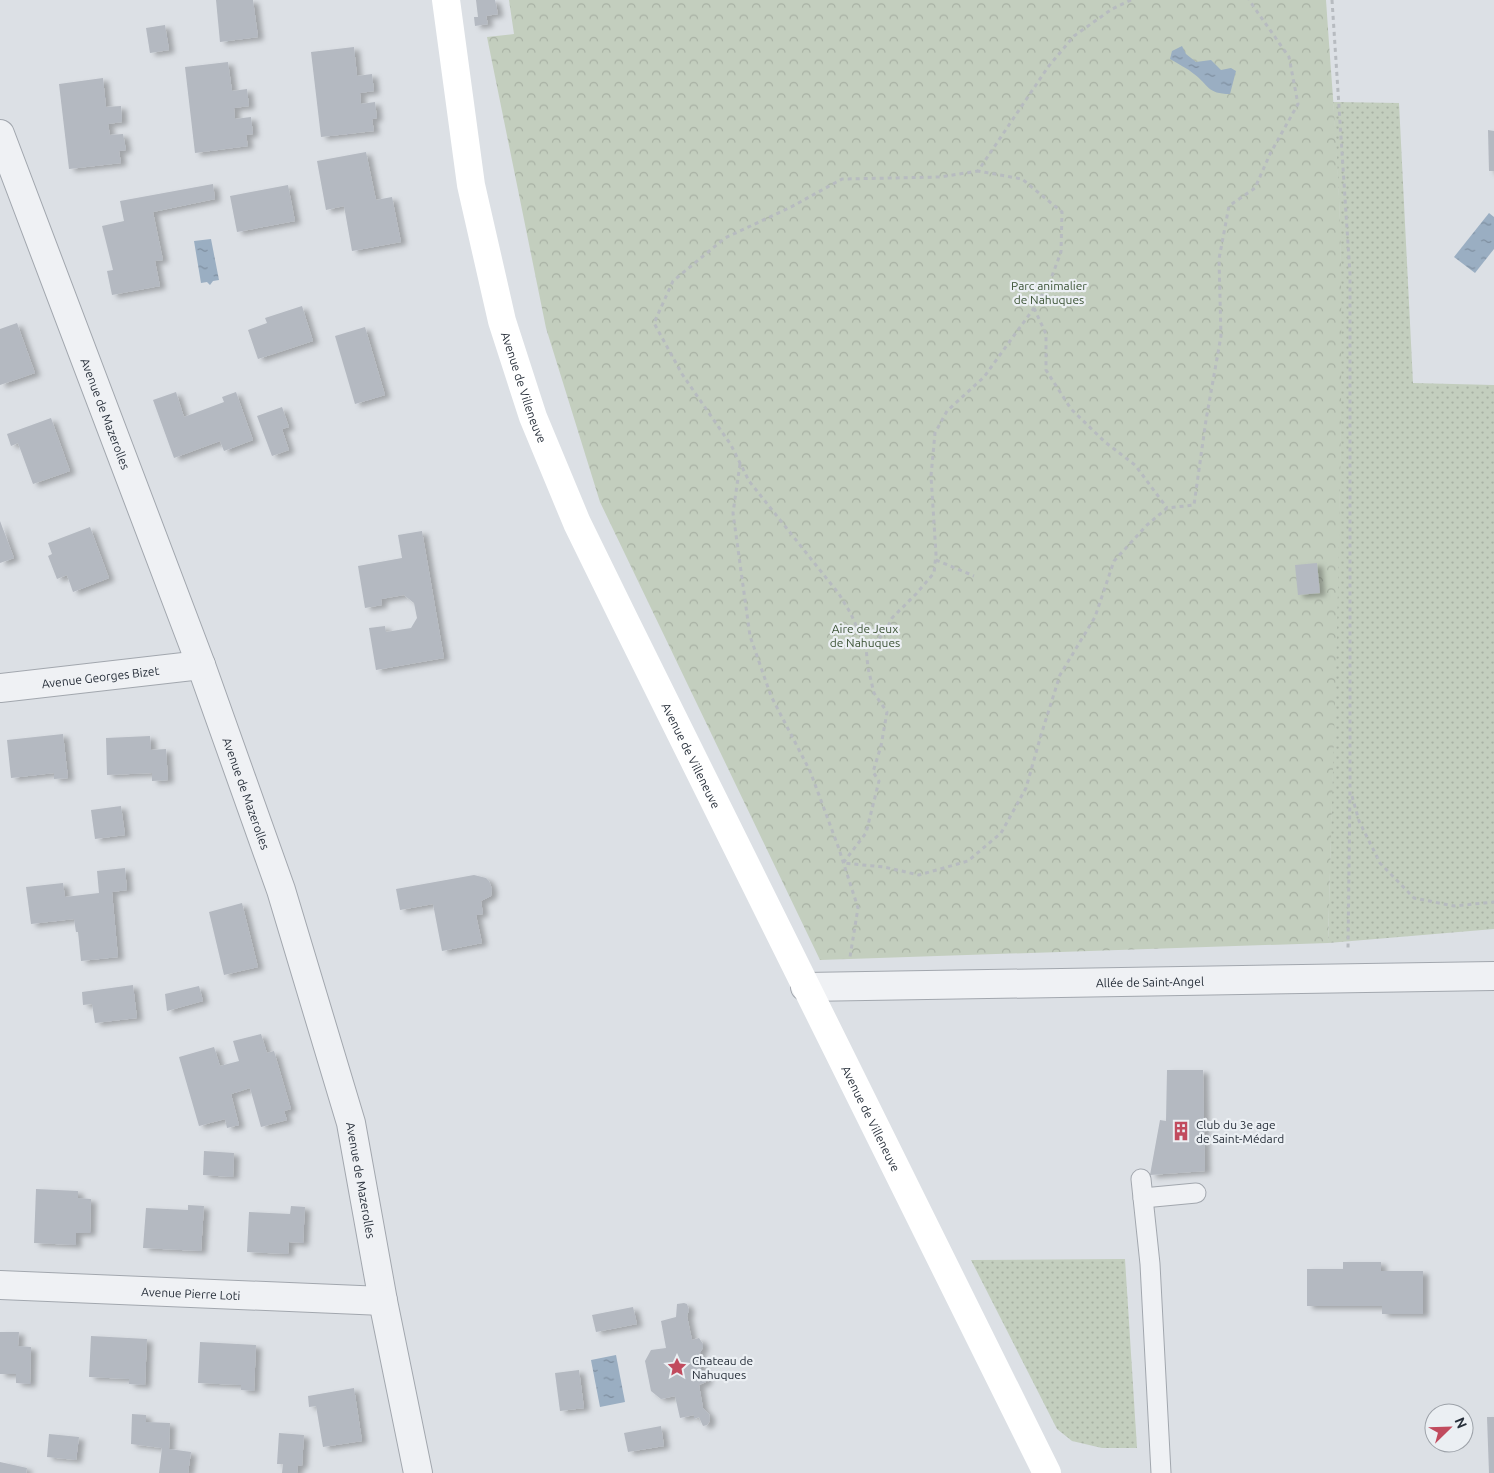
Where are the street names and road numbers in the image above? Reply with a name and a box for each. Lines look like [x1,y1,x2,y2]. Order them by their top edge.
street label: Avenue de Villeneuve [499,330,549,445]
street label: Avenue de Mazerolles [79,356,133,471]
street label: Avenue Georges Bizet [41,663,160,690]
street label: Avenue de Villeneuve [660,700,723,810]
street label: Avenue de Mazerolles [221,736,273,851]
street label: Allée de Saint-Angel [1096,974,1204,989]
street label: Avenue de Villeneuve [840,1063,903,1173]
street label: Avenue de Mazerolles [344,1121,378,1239]
street label: Avenue Pierre Loti [141,1284,241,1302]

